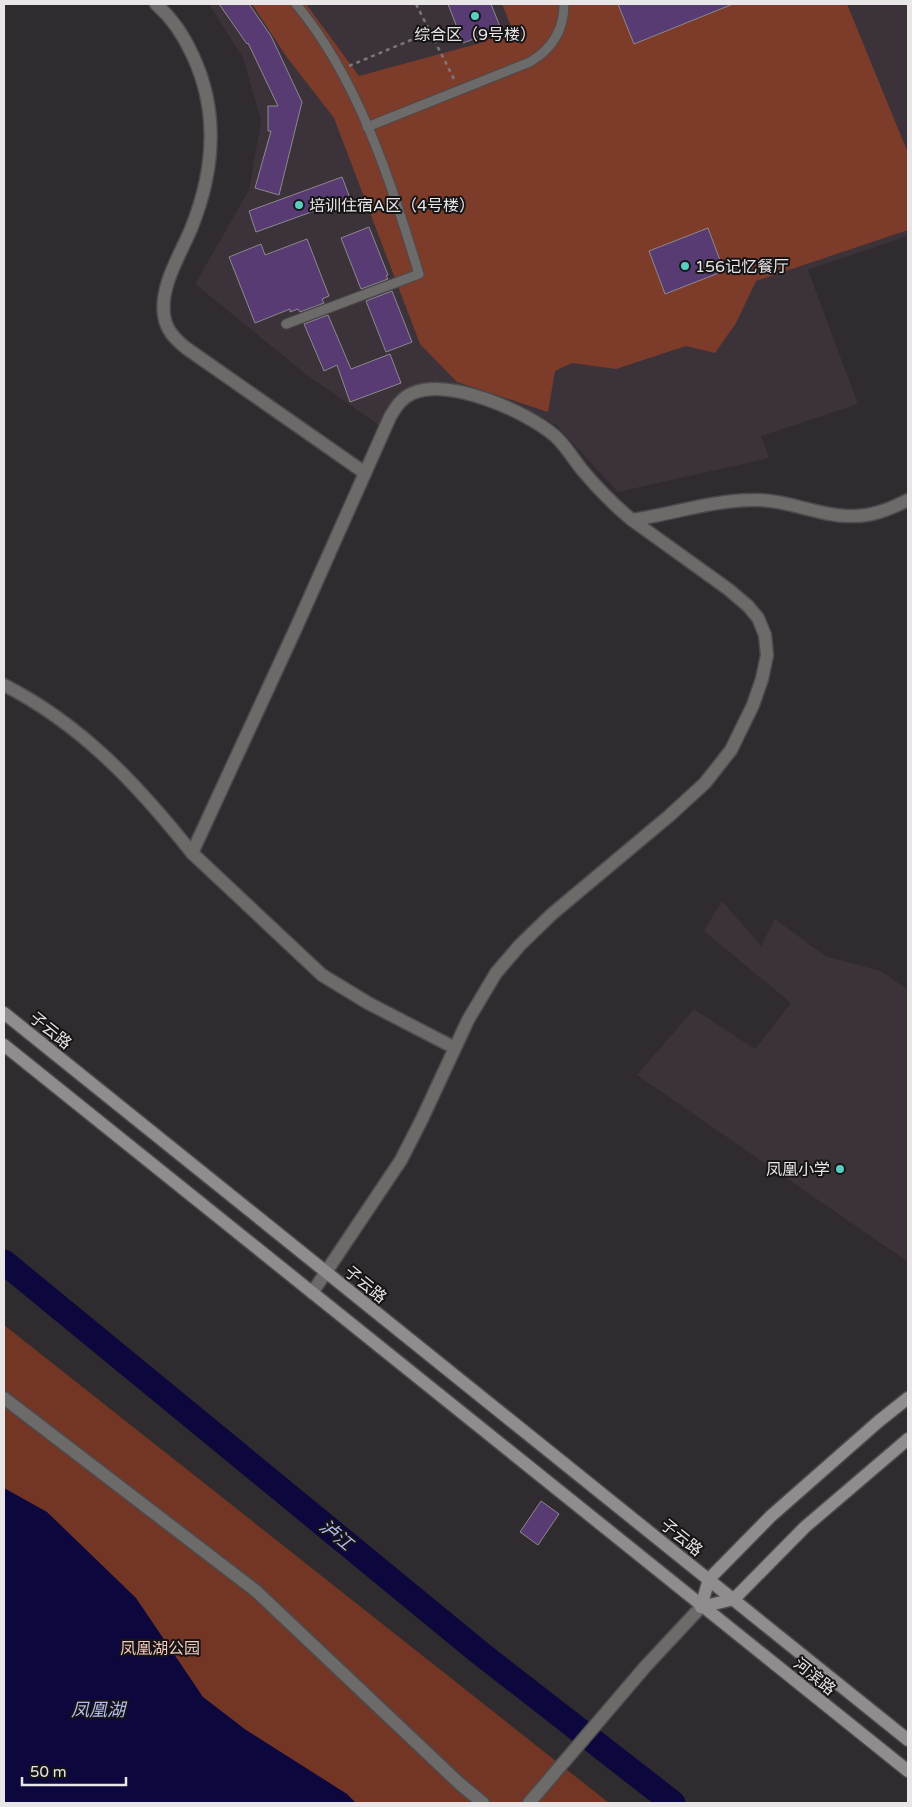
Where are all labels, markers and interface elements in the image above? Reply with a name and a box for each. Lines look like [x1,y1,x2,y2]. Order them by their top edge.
marker: 综合区（9号楼） [469,10,481,22]
place label: 综合区（9号楼） [414,25,536,45]
place label: 培训住宿A区（4号楼） [309,196,475,216]
marker: 培训住宿A区（4号楼） [293,199,305,211]
place label: 156记忆餐厅 [695,257,789,277]
marker: 156记忆餐厅 [679,260,691,272]
street label: 子云路 [25,1008,75,1054]
place label: 凤凰小学 [766,1160,830,1180]
marker: 凤凰小学 [834,1163,846,1175]
street label: 子云路 [340,1262,390,1308]
water label: 泸江 [315,1515,358,1556]
street label: 子云路 [656,1515,706,1561]
park label: 凤凰湖公园 [120,1639,200,1659]
street label: 河滨路 [789,1654,839,1700]
water label: 凤凰湖 [71,1699,128,1721]
scale bar [22,1754,126,1786]
text: 50 m [30,1763,67,1781]

